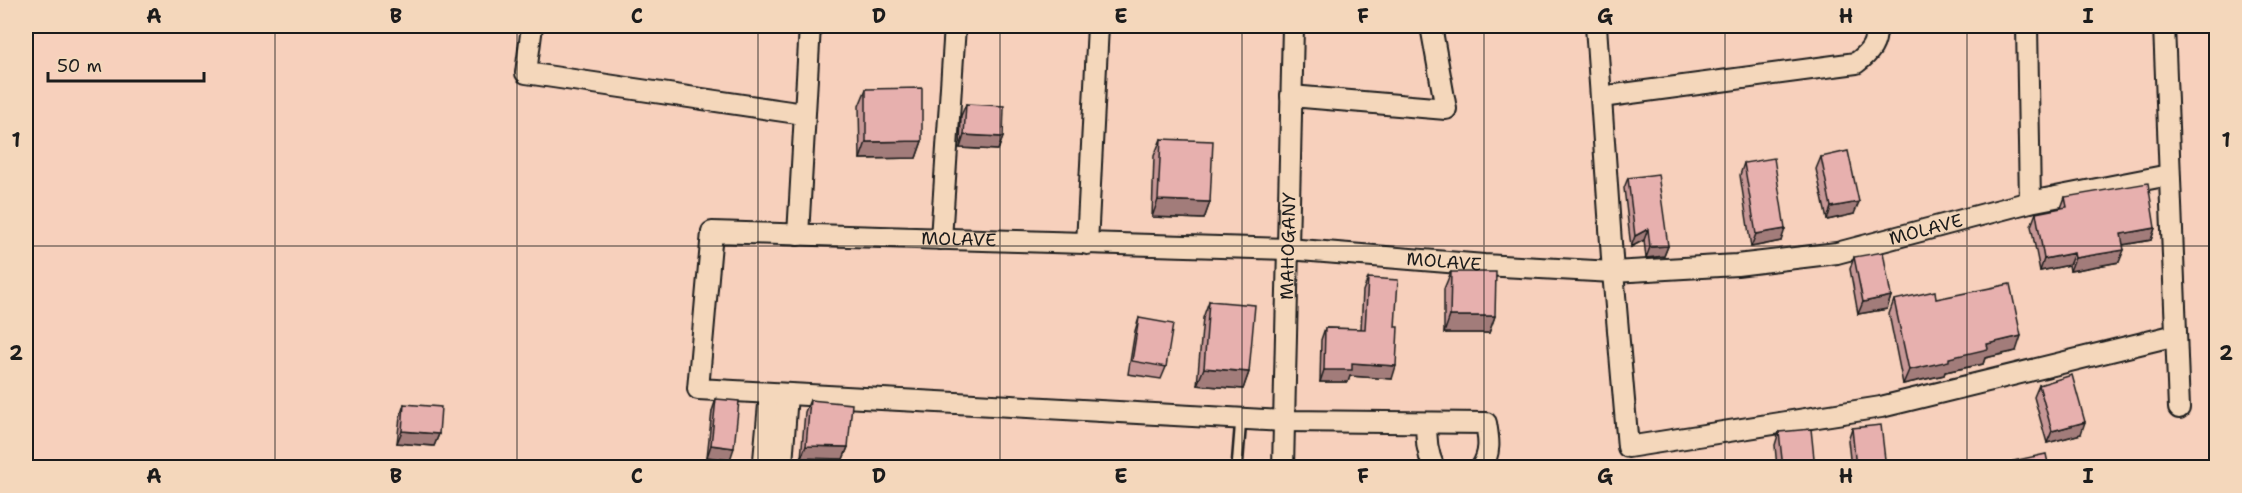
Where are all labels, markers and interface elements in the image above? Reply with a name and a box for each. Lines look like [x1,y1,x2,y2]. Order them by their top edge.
text: A [146,3,162,29]
text: B [390,3,402,29]
text: C [631,3,643,29]
text: D [872,3,886,29]
text: E [1114,3,1128,29]
text: F [1357,3,1369,29]
text: G [1597,3,1613,29]
text: H [1839,3,1853,29]
text: I [2082,3,2094,29]
scale bar [48,45,204,83]
text: 50 m [57,54,102,78]
text: 1 [11,127,21,153]
text: 1 [2221,127,2231,153]
street label: MAHOGANY [1275,192,1301,300]
street label: MOLAVE [1886,208,1965,251]
street label: MOLAVE [921,226,997,252]
street label: MOLAVE [1406,247,1483,277]
text: 2 [9,340,23,366]
text: 2 [2219,340,2233,366]
text: A [146,463,162,489]
text: B [390,463,402,489]
text: C [631,463,643,489]
text: D [872,463,886,489]
text: E [1114,463,1128,489]
text: F [1357,463,1369,489]
text: G [1597,463,1613,489]
text: H [1839,463,1853,489]
text: I [2082,463,2094,489]

